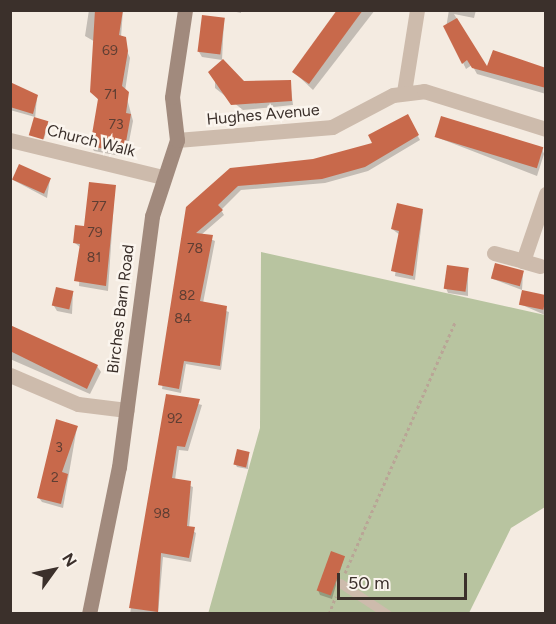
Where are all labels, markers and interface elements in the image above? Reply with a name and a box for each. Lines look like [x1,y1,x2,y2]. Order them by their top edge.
house number: 69 [102,43,118,59]
house number: 71 [104,87,118,103]
street label: Hughes Avenue [206,100,320,130]
house number: 73 [108,117,124,133]
street label: Church Walk [45,121,137,161]
house number: 77 [91,199,107,215]
house number: 79 [87,225,103,241]
house number: 78 [187,241,203,257]
street label: Birches Barn Road [104,243,138,375]
house number: 81 [87,250,101,266]
house number: 82 [179,288,195,304]
house number: 84 [174,311,192,327]
house number: 92 [167,411,183,427]
house number: 3 [55,440,63,456]
house number: 2 [51,470,59,486]
house number: 98 [154,506,170,522]
north arrow [24,540,84,600]
text: N [58,550,81,570]
scale bar [340,561,470,599]
text: 50 m [348,572,390,594]

